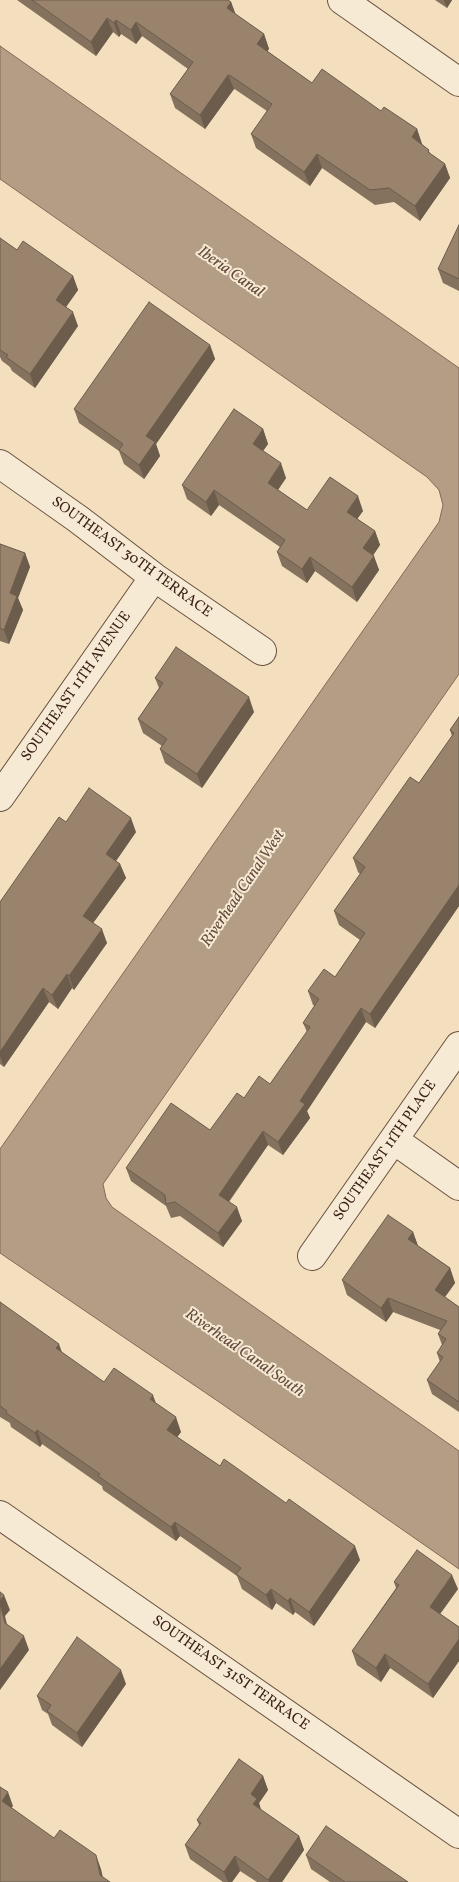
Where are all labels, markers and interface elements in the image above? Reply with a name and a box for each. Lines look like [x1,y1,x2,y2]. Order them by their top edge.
water label: Iberia Canal [193,243,267,303]
street label: SOUTHEAST 30TH TERRACE [47,494,215,622]
street label: SOUTHEAST 11TH AVENUE [18,609,136,765]
water label: Riverhead Canal West [198,827,290,951]
street label: SOUTHEAST 11TH PLACE [331,1077,441,1225]
water label: Riverhead Canal South [181,1306,307,1402]
street label: SOUTHEAST 31ST TERRACE [148,1613,312,1735]

